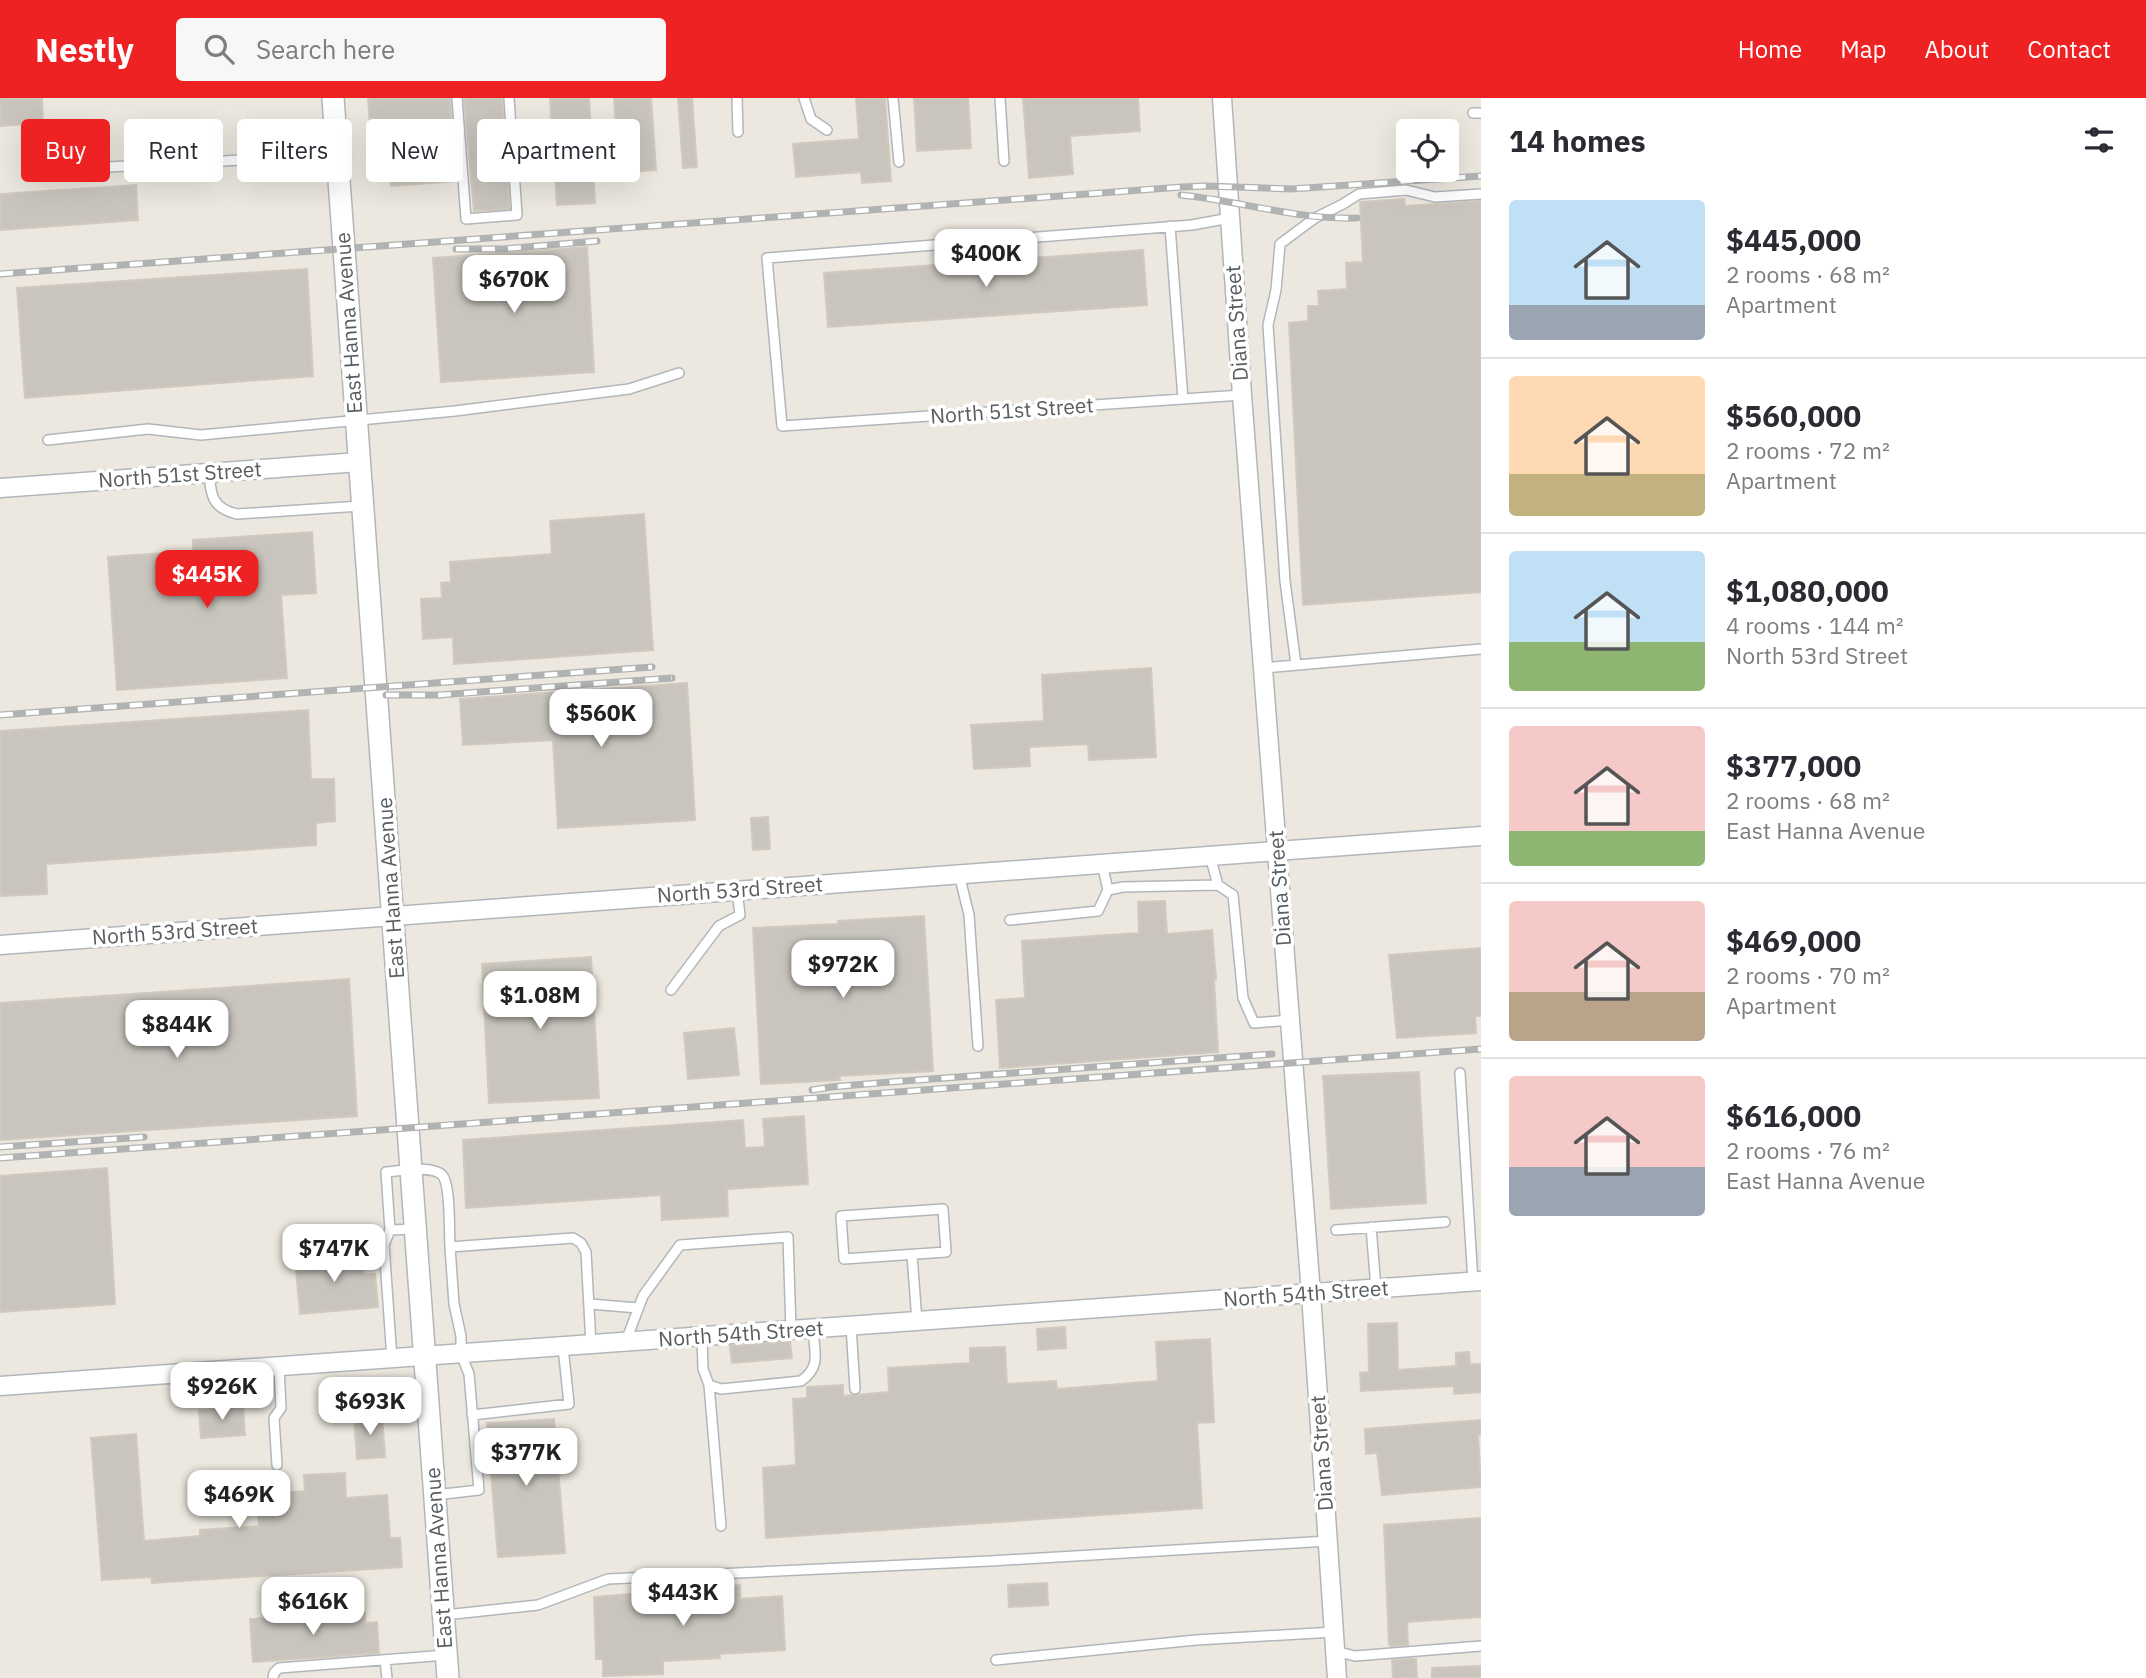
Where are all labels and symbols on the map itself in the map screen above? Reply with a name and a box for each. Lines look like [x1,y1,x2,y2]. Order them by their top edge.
pin: $400K [937,230,1035,289]
street label: East Hanna Avenue [328,231,368,415]
pin: $670K [465,256,563,315]
street label: Diana Street [1218,264,1254,382]
street label: North 51st Street [929,390,1095,430]
street label: North 51st Street [97,454,263,494]
pin: $445K [158,550,256,610]
pin: $560K [552,690,650,749]
street label: East Hanna Avenue [370,796,410,980]
street label: Diana Street [1261,829,1297,947]
street label: North 53rd Street [656,869,824,909]
street label: North 53rd Street [91,911,259,951]
pin: $972K [794,940,892,1000]
pin: $1.08M [483,972,597,1031]
pin: $844K [128,1000,226,1060]
pin: $747K [285,1224,383,1284]
street label: North 54th Street [1222,1273,1390,1313]
street label: North 54th Street [657,1313,825,1353]
pin: $926K [173,1362,271,1422]
pin: $693K [321,1378,419,1437]
street label: Diana Street [1303,1394,1339,1512]
pin: $377K [477,1428,575,1488]
street label: East Hanna Avenue [418,1466,458,1650]
pin: $469K [190,1470,288,1530]
pin: $443K [634,1568,732,1628]
pin: $616K [264,1578,362,1637]

